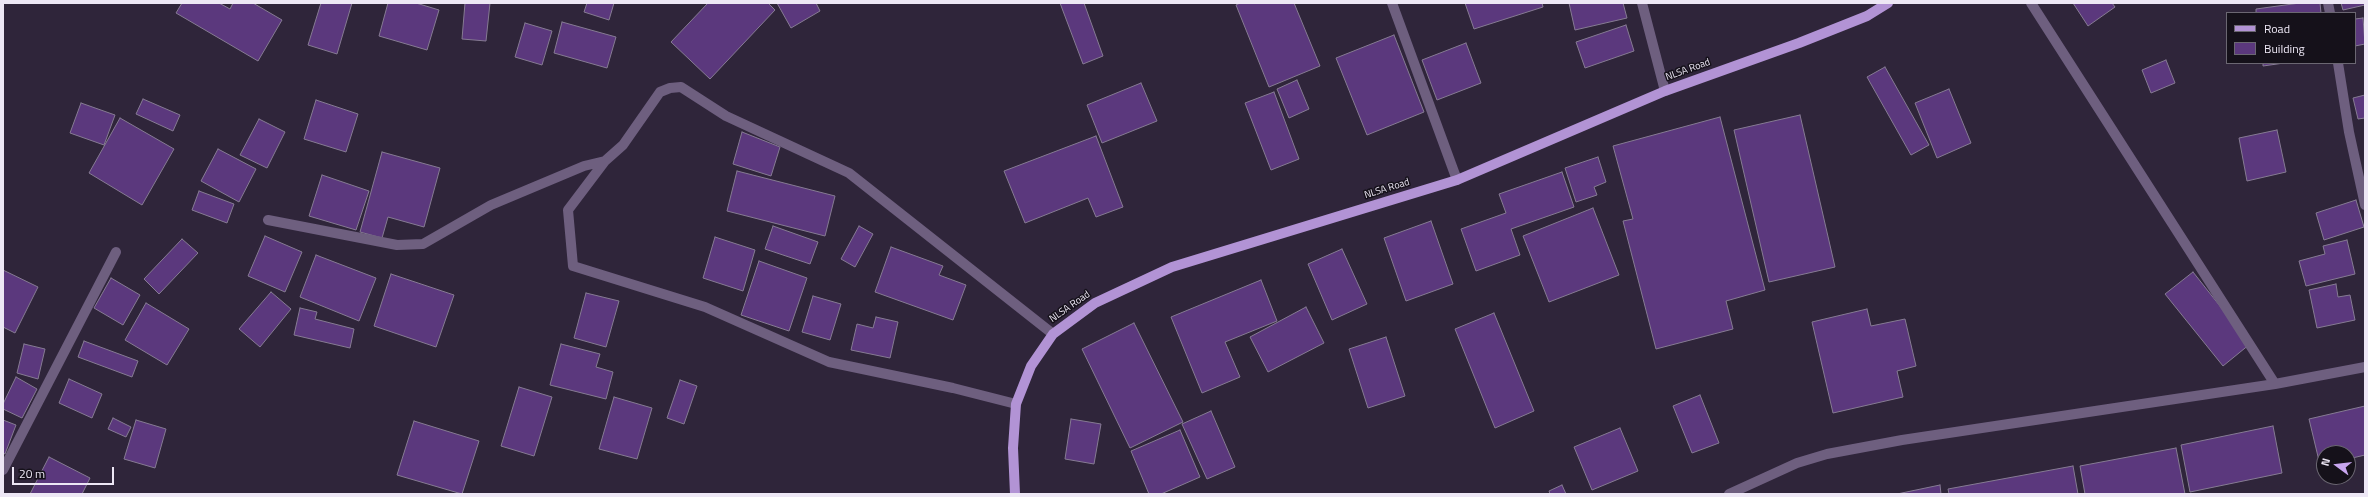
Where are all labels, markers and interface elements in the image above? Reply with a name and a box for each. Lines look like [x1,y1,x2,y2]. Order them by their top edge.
legend [2226,12,2356,64]
text: Road [2264,19,2290,38]
text: Building [2264,39,2305,58]
street label: NLSA Road [1664,56,1712,84]
street label: NLSA Road [1363,176,1411,202]
street label: NLSA Road [1047,289,1093,325]
north arrow [2316,445,2356,485]
text: N [2317,456,2334,468]
scale bar [14,459,116,485]
text: 20 m [19,464,45,483]

